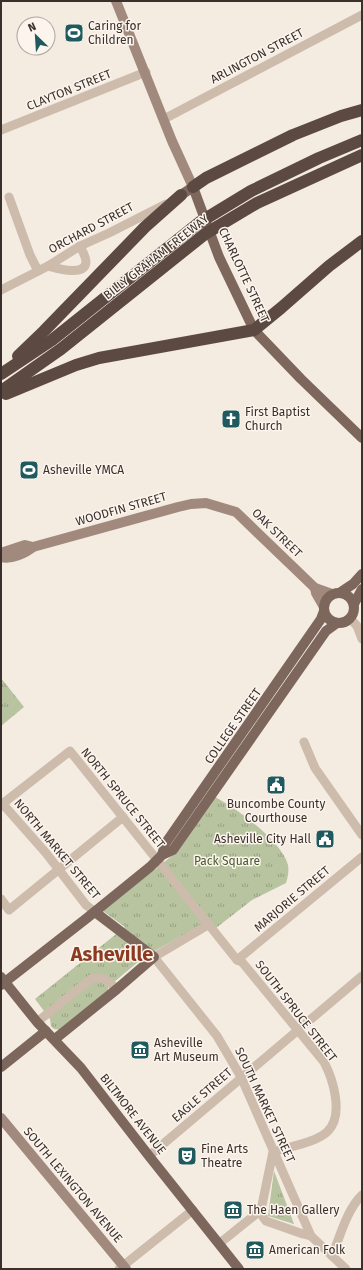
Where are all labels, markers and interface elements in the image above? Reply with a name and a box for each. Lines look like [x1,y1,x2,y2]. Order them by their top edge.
north arrow [16,16,56,56]
place label: Caring for Children [88,19,142,47]
text: N [26,20,38,35]
sports icon: Caring for Children [63,22,85,44]
street label: ARLINGTON STREET [208,25,307,86]
street label: CLAYTON STREET [25,66,114,113]
street label: ORCHARD STREET [46,199,137,256]
street label: BILLY GRAHAM FREEWAY [101,211,212,302]
street label: CHARLOTTE STREET [216,225,272,325]
place label: First Baptist Church [245,405,311,433]
church icon: First Baptist Church [220,408,242,430]
sports icon: Asheville YMCA [18,459,40,481]
place label: Asheville YMCA [43,463,124,477]
street label: WOODFIN STREET [74,489,169,529]
street label: OAK STREET [249,506,305,561]
street label: COLLEGE STREET [202,685,265,766]
street label: NORTH SPRUCE STREET [78,745,168,852]
public building icon: Buncombe County Courthouse [265,774,287,796]
street label: NORTH MARKET STREET [11,796,103,902]
place label: Buncombe County Courthouse [227,797,325,825]
public building icon: Asheville City Hall [314,828,336,850]
place label: Asheville City Hall [214,832,311,846]
park label: Pack Square [194,854,260,868]
street label: MARJORIE STREET [251,863,333,935]
district label: Asheville [70,942,153,966]
street label: SOUTH SPRUCE STREET [252,958,340,1065]
place label: Asheville Art Museum [154,1036,219,1064]
museum icon: Asheville Art Museum [129,1039,151,1061]
street label: SOUTH MARKET STREET [232,1045,298,1166]
street label: EAGLE STREET [169,1065,236,1125]
street label: BILTMORE AVENUE [97,1071,169,1157]
street label: SOUTH LEXINGTON AVENUE [21,1125,125,1245]
place label: Fine Arts Theatre [201,1142,248,1170]
theatre icon: Fine Arts Theatre [176,1145,198,1167]
museum icon: The Haen Gallery [222,1199,244,1221]
place label: The Haen Gallery [247,1203,340,1217]
museum icon: American Folk [244,1239,266,1261]
place label: American Folk [269,1243,346,1257]

